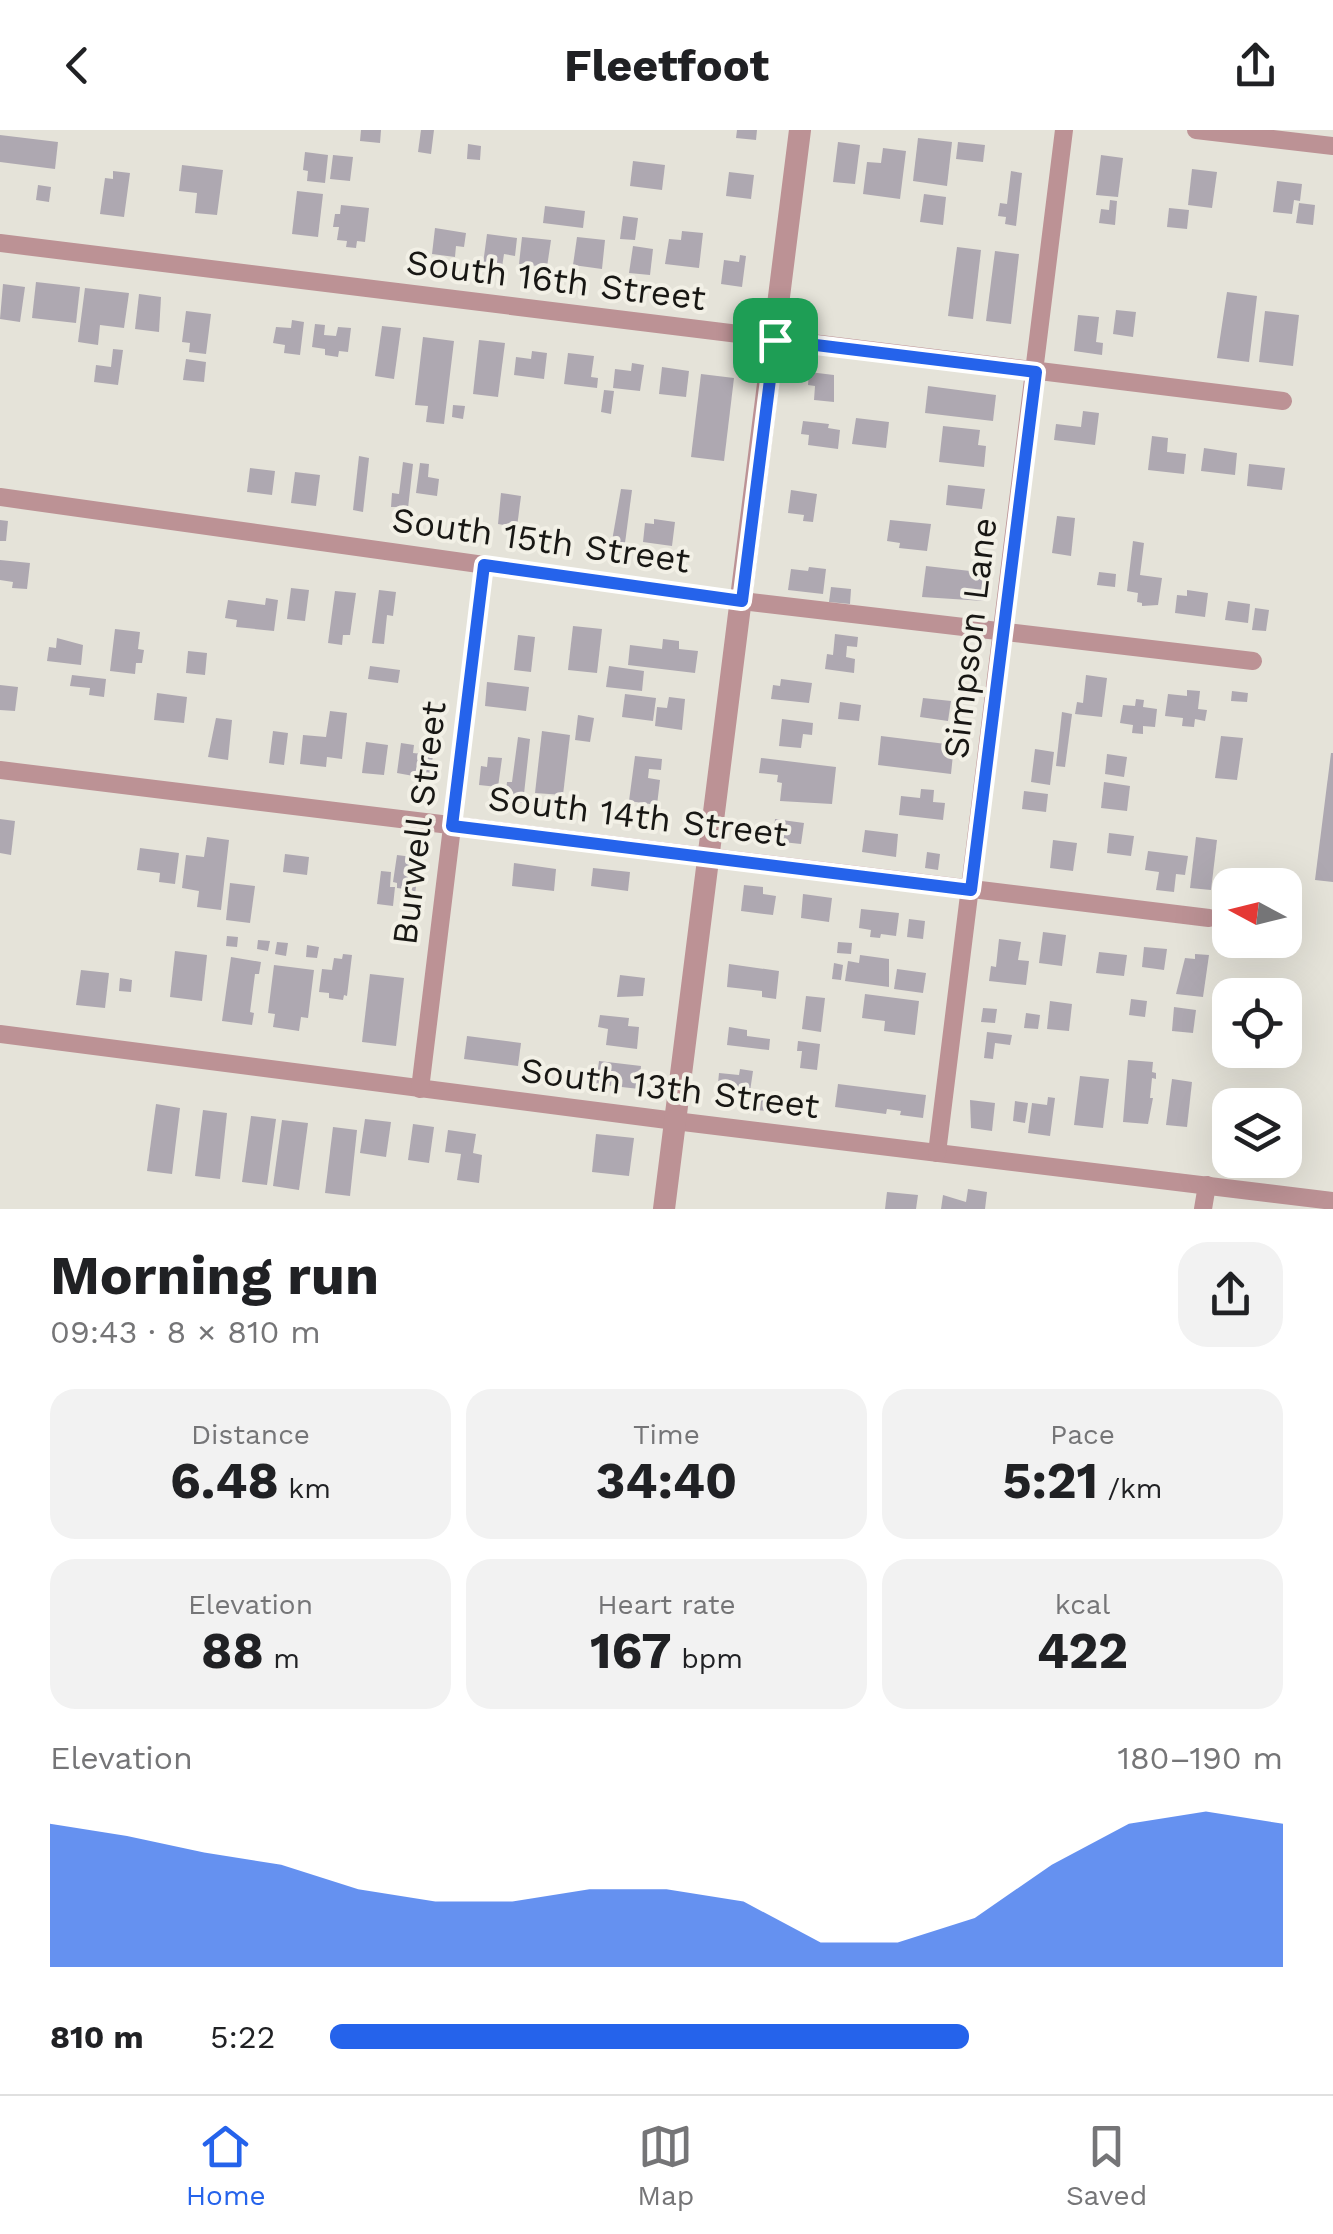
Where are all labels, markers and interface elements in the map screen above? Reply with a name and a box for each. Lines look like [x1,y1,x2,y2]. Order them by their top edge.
icon: back [50,38,105,93]
icon: share [1228,38,1283,93]
text: Fleetfoot [564,39,769,92]
street label: South 16th Street [404,241,708,319]
pin [733,298,818,383]
icon: arrive [748,313,803,368]
street label: South 15th Street [389,498,693,582]
street label: Simpson Lane [934,515,1006,761]
street label: Burwell Street [383,698,455,947]
street label: South 14th Street [486,777,790,855]
north arrow [1212,868,1302,958]
map controls [1212,868,1302,1178]
button: locate [1212,978,1302,1068]
street label: South 13th Street [518,1049,822,1127]
button: layers [1212,1088,1302,1178]
button: share [1178,1242,1283,1347]
text: Morning run [50,1243,379,1307]
text: 09:43 · 8 × 810 m [50,1313,321,1351]
text: Distance [191,1418,310,1451]
text: Time [633,1418,700,1451]
text: Pace [1050,1418,1115,1451]
text: 6.48 [170,1451,279,1510]
text: 34:40 [596,1451,737,1510]
text: 5:21 [1003,1451,1098,1510]
text: km [279,1472,331,1505]
text: /km [1098,1472,1162,1505]
text: Elevation [188,1588,313,1621]
text: Heart rate [597,1588,736,1621]
text: kcal [1055,1588,1110,1621]
text: 88 [201,1621,264,1680]
text: 167 [590,1621,672,1680]
text: 422 [1037,1621,1128,1680]
text: m [264,1642,300,1675]
text: bpm [672,1642,743,1675]
text: Elevation [50,1739,193,1777]
text: 180–190 m [1117,1739,1283,1777]
text: 810 m [50,2018,144,2056]
text: 5:22 [210,2018,275,2056]
tab: Home [186,2119,266,2212]
tab: Map [637,2119,694,2212]
tab: Saved [1066,2119,1147,2212]

